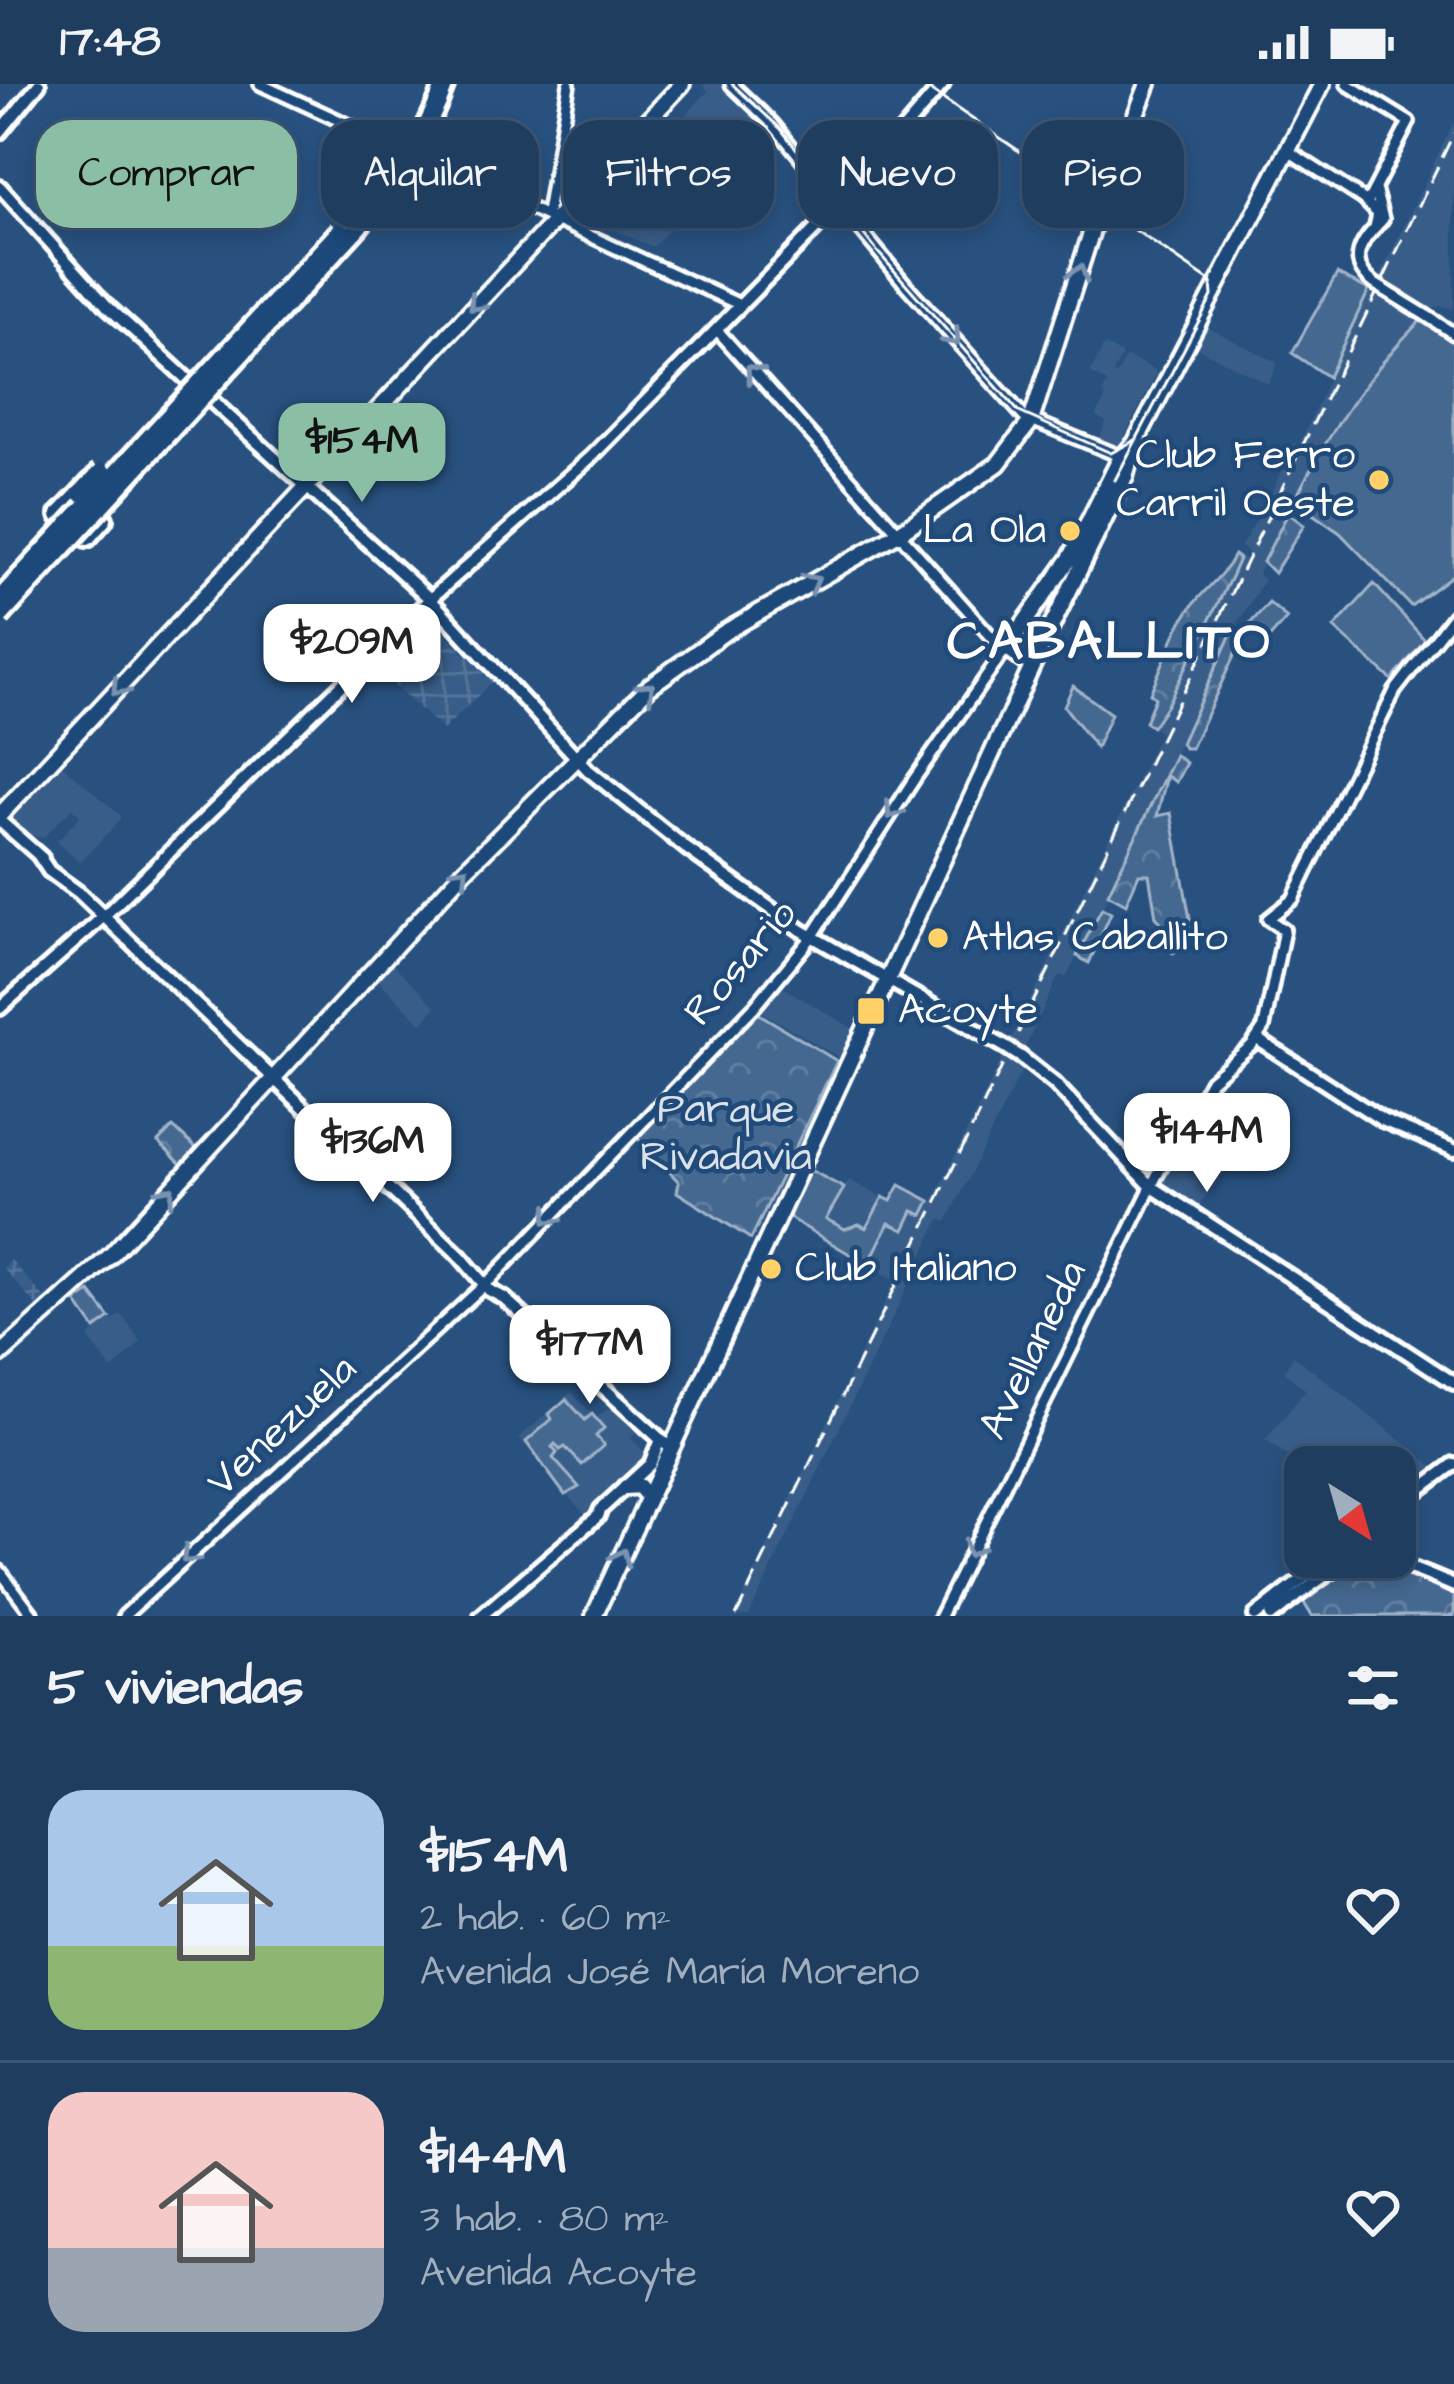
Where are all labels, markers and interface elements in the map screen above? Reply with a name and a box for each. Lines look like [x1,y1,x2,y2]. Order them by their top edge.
text: 17:48 [60,11,161,73]
chip: Comprar [36,120,297,228]
chip: Alquilar [321,120,539,228]
chip: Filtros [563,120,774,228]
chip: Nuevo [798,120,998,228]
chip: Piso [1022,120,1184,228]
one-way arrow [1065,263,1090,284]
one-way arrow [469,290,490,311]
one-way arrow [939,324,960,346]
one-way arrow [746,364,767,385]
pin: $154M [278,403,446,505]
text: $154M [305,415,419,469]
place label: Club Ferro Carril Oeste [1116,427,1355,533]
marker: Club Ferro Carril Oeste [1366,467,1392,493]
place label: La Ola [923,502,1046,560]
marker: La Ola [1057,518,1083,544]
one-way arrow [799,573,820,596]
pin: $209M [268,604,436,706]
district label: CABALLITO [947,605,1273,680]
text: $209M [290,616,414,670]
one-way arrow [111,674,133,695]
one-way arrow [633,683,654,705]
one-way arrow [886,798,908,820]
one-way arrow [447,867,469,888]
street label: Rosario [671,887,811,1039]
place label: Atlas Caballito [962,909,1228,967]
marker: Atlas Caballito [925,925,951,951]
place label: Acoyte [898,982,1038,1041]
marker: Acoyte [855,995,887,1027]
park label: Parque Rivadavia [640,1081,812,1187]
pin: $144M [1123,1093,1291,1195]
pin: $136M [289,1103,457,1205]
text: $144M [1151,1105,1263,1159]
text: $136M [321,1115,425,1169]
one-way arrow [153,1187,174,1208]
one-way arrow [543,1203,565,1225]
place label: Club Italiano [795,1240,1017,1298]
street label: Avellaneda [965,1251,1101,1449]
marker: Club Italiano [758,1256,784,1282]
pin: $177M [506,1305,674,1407]
text: $177M [537,1317,643,1371]
street label: Venezuela [194,1341,370,1511]
north arrow [1284,1446,1416,1578]
map controls [1284,1446,1416,1578]
one-way arrow [963,1537,987,1558]
one-way arrow [182,1542,203,1563]
one-way arrow [607,1547,631,1569]
text: 5 viviendas [48,1653,304,1724]
icon: filters [1340,1655,1406,1721]
text: $154M [420,1821,568,1892]
icon: home [144,1838,288,1982]
icon: heart [1340,1877,1406,1943]
text: 2 hab. · 60 m² [420,1892,671,1946]
text: Avenida José María Moreno [420,1946,919,2000]
text: $144M [420,2122,567,2193]
icon: home [144,2140,288,2284]
icon: heart [1340,2179,1406,2245]
text: 3 hab. · 80 m² [420,2193,669,2247]
text: Avenida Acoyte [420,2247,697,2301]

